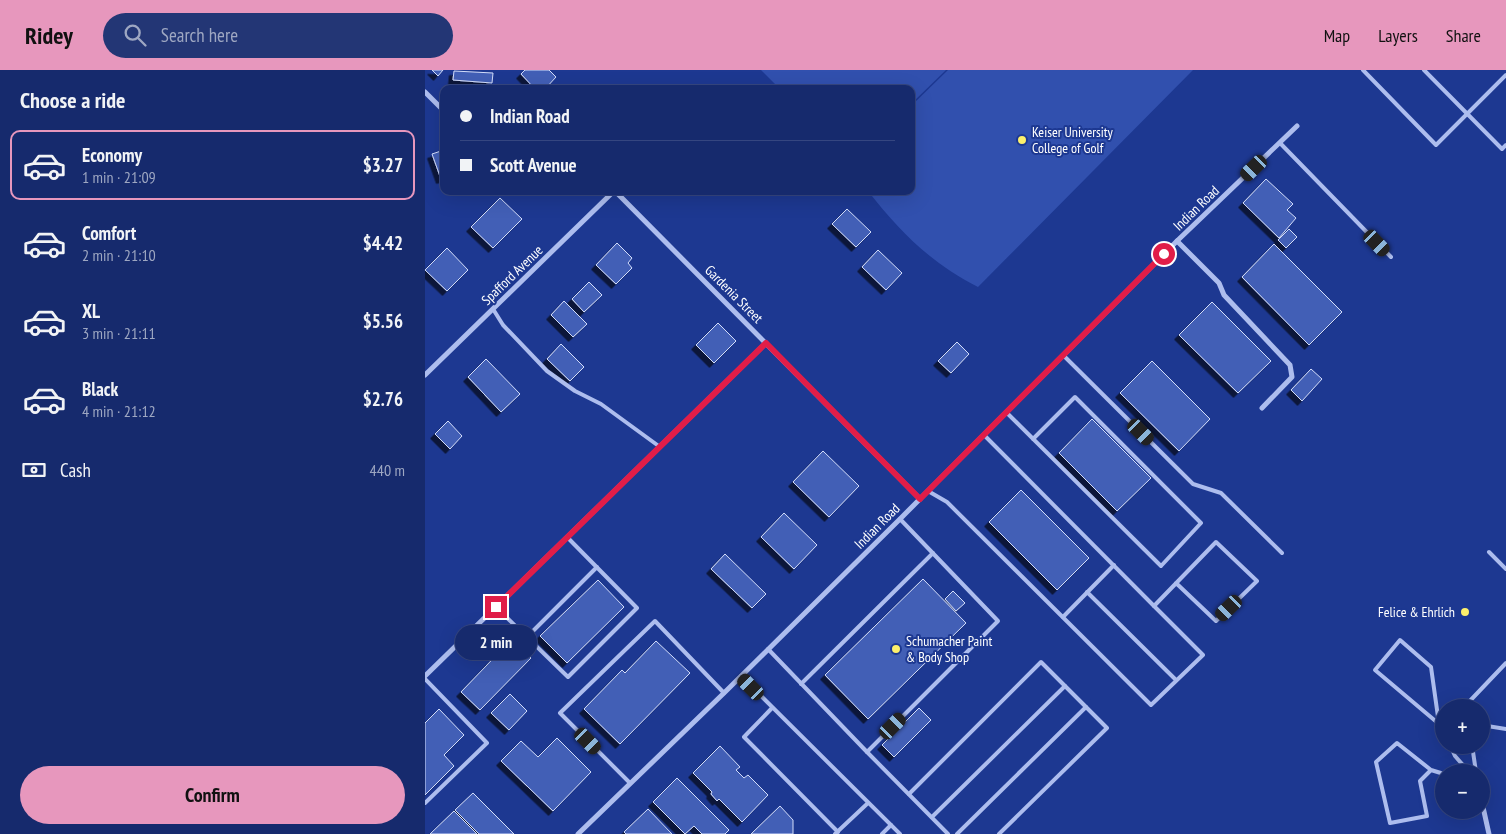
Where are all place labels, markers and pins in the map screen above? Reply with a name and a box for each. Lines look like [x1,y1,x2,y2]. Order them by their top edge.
place label: Keiser University College of Golf [1032,123,1114,157]
marker: Keiser University College of Golf [1016,134,1028,146]
place label: Felice & Ehrlich [1378,603,1455,621]
marker: Felice & Ehrlich [1459,606,1471,618]
place label: Schumacher Paint & Body Shop [906,632,992,666]
marker: Schumacher Paint & Body Shop [890,643,902,655]

